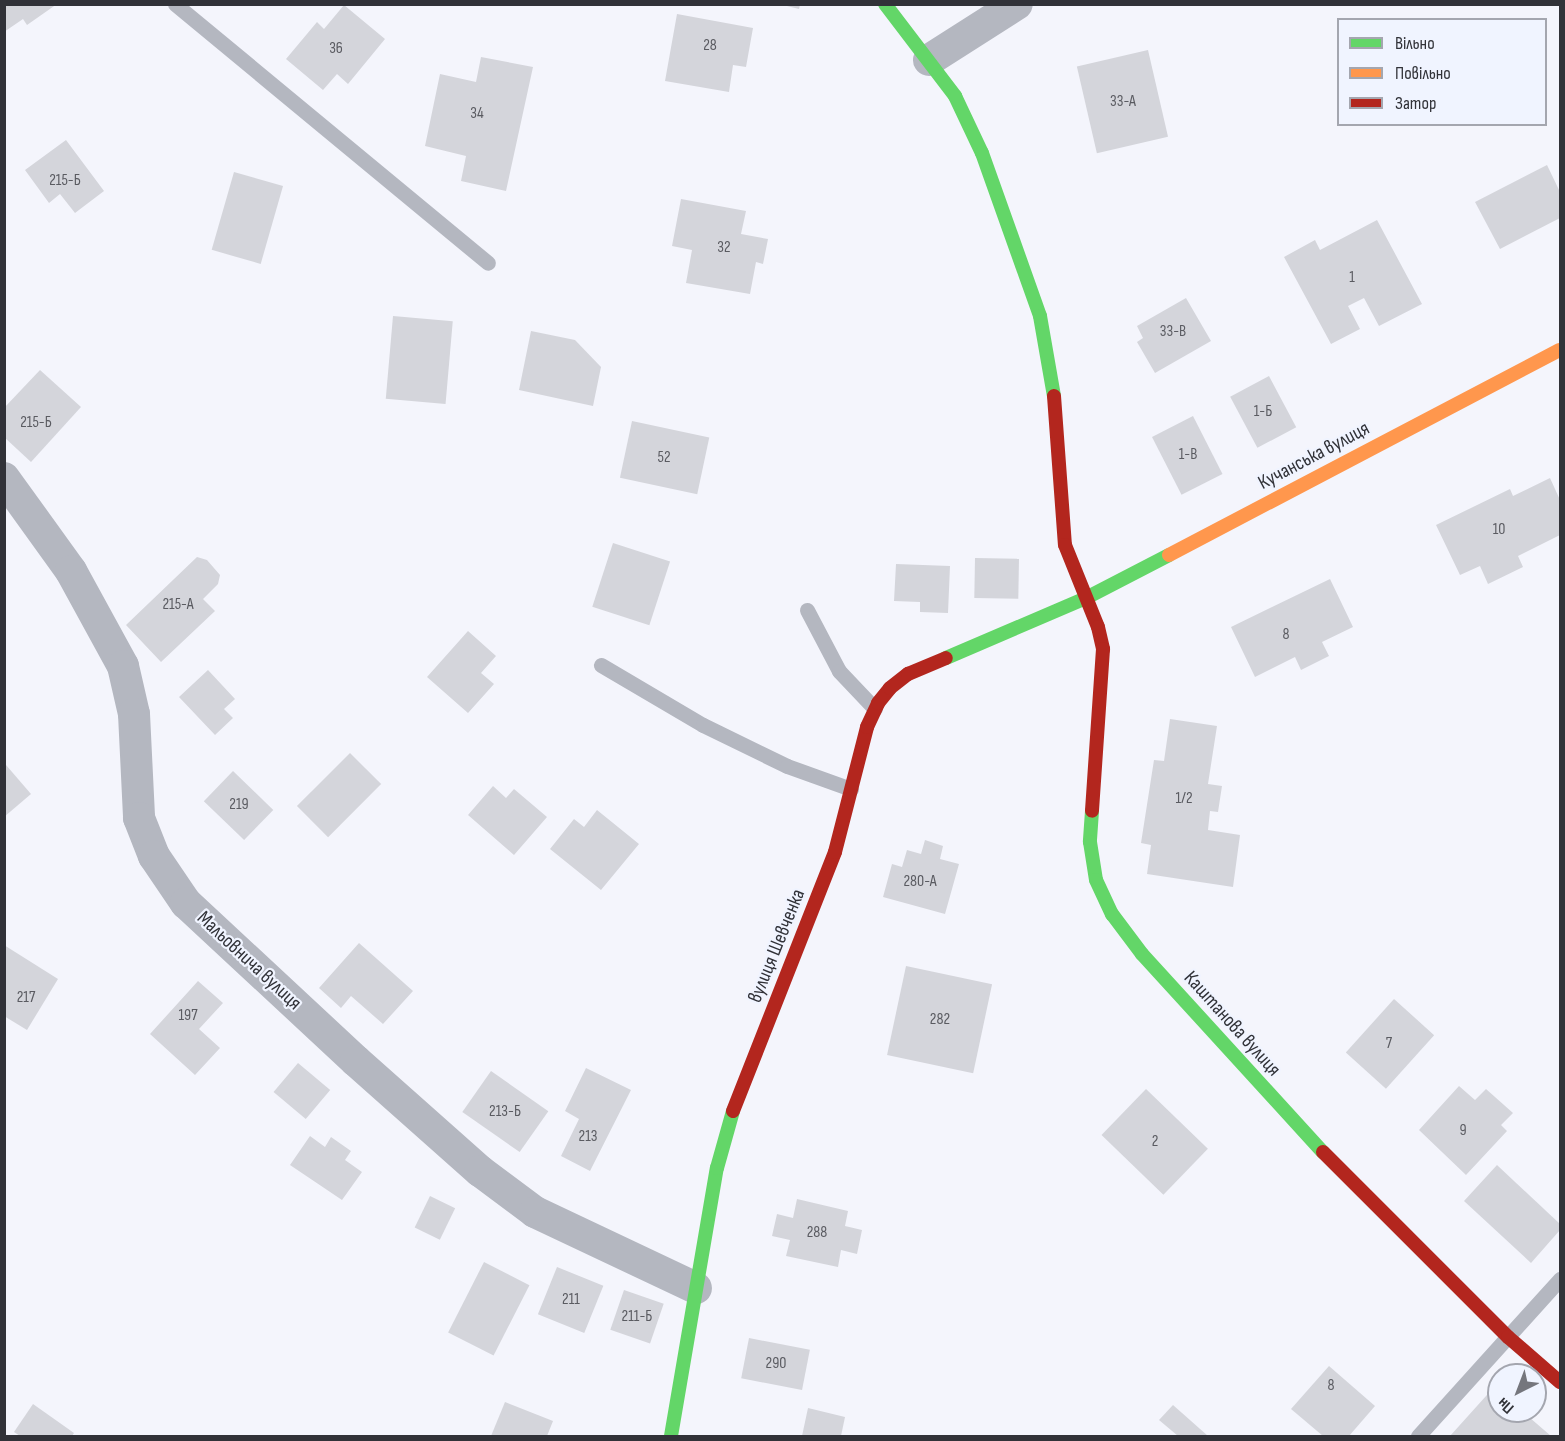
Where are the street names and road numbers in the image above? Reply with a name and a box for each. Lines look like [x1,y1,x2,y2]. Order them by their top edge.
street label: Кучанська вулиця [1254,417,1374,495]
street label: вулиця Шевченка [743,886,811,1006]
street label: Мальовнича вулиця [192,907,306,1015]
street label: Каштанова вулиця [1179,966,1285,1082]

